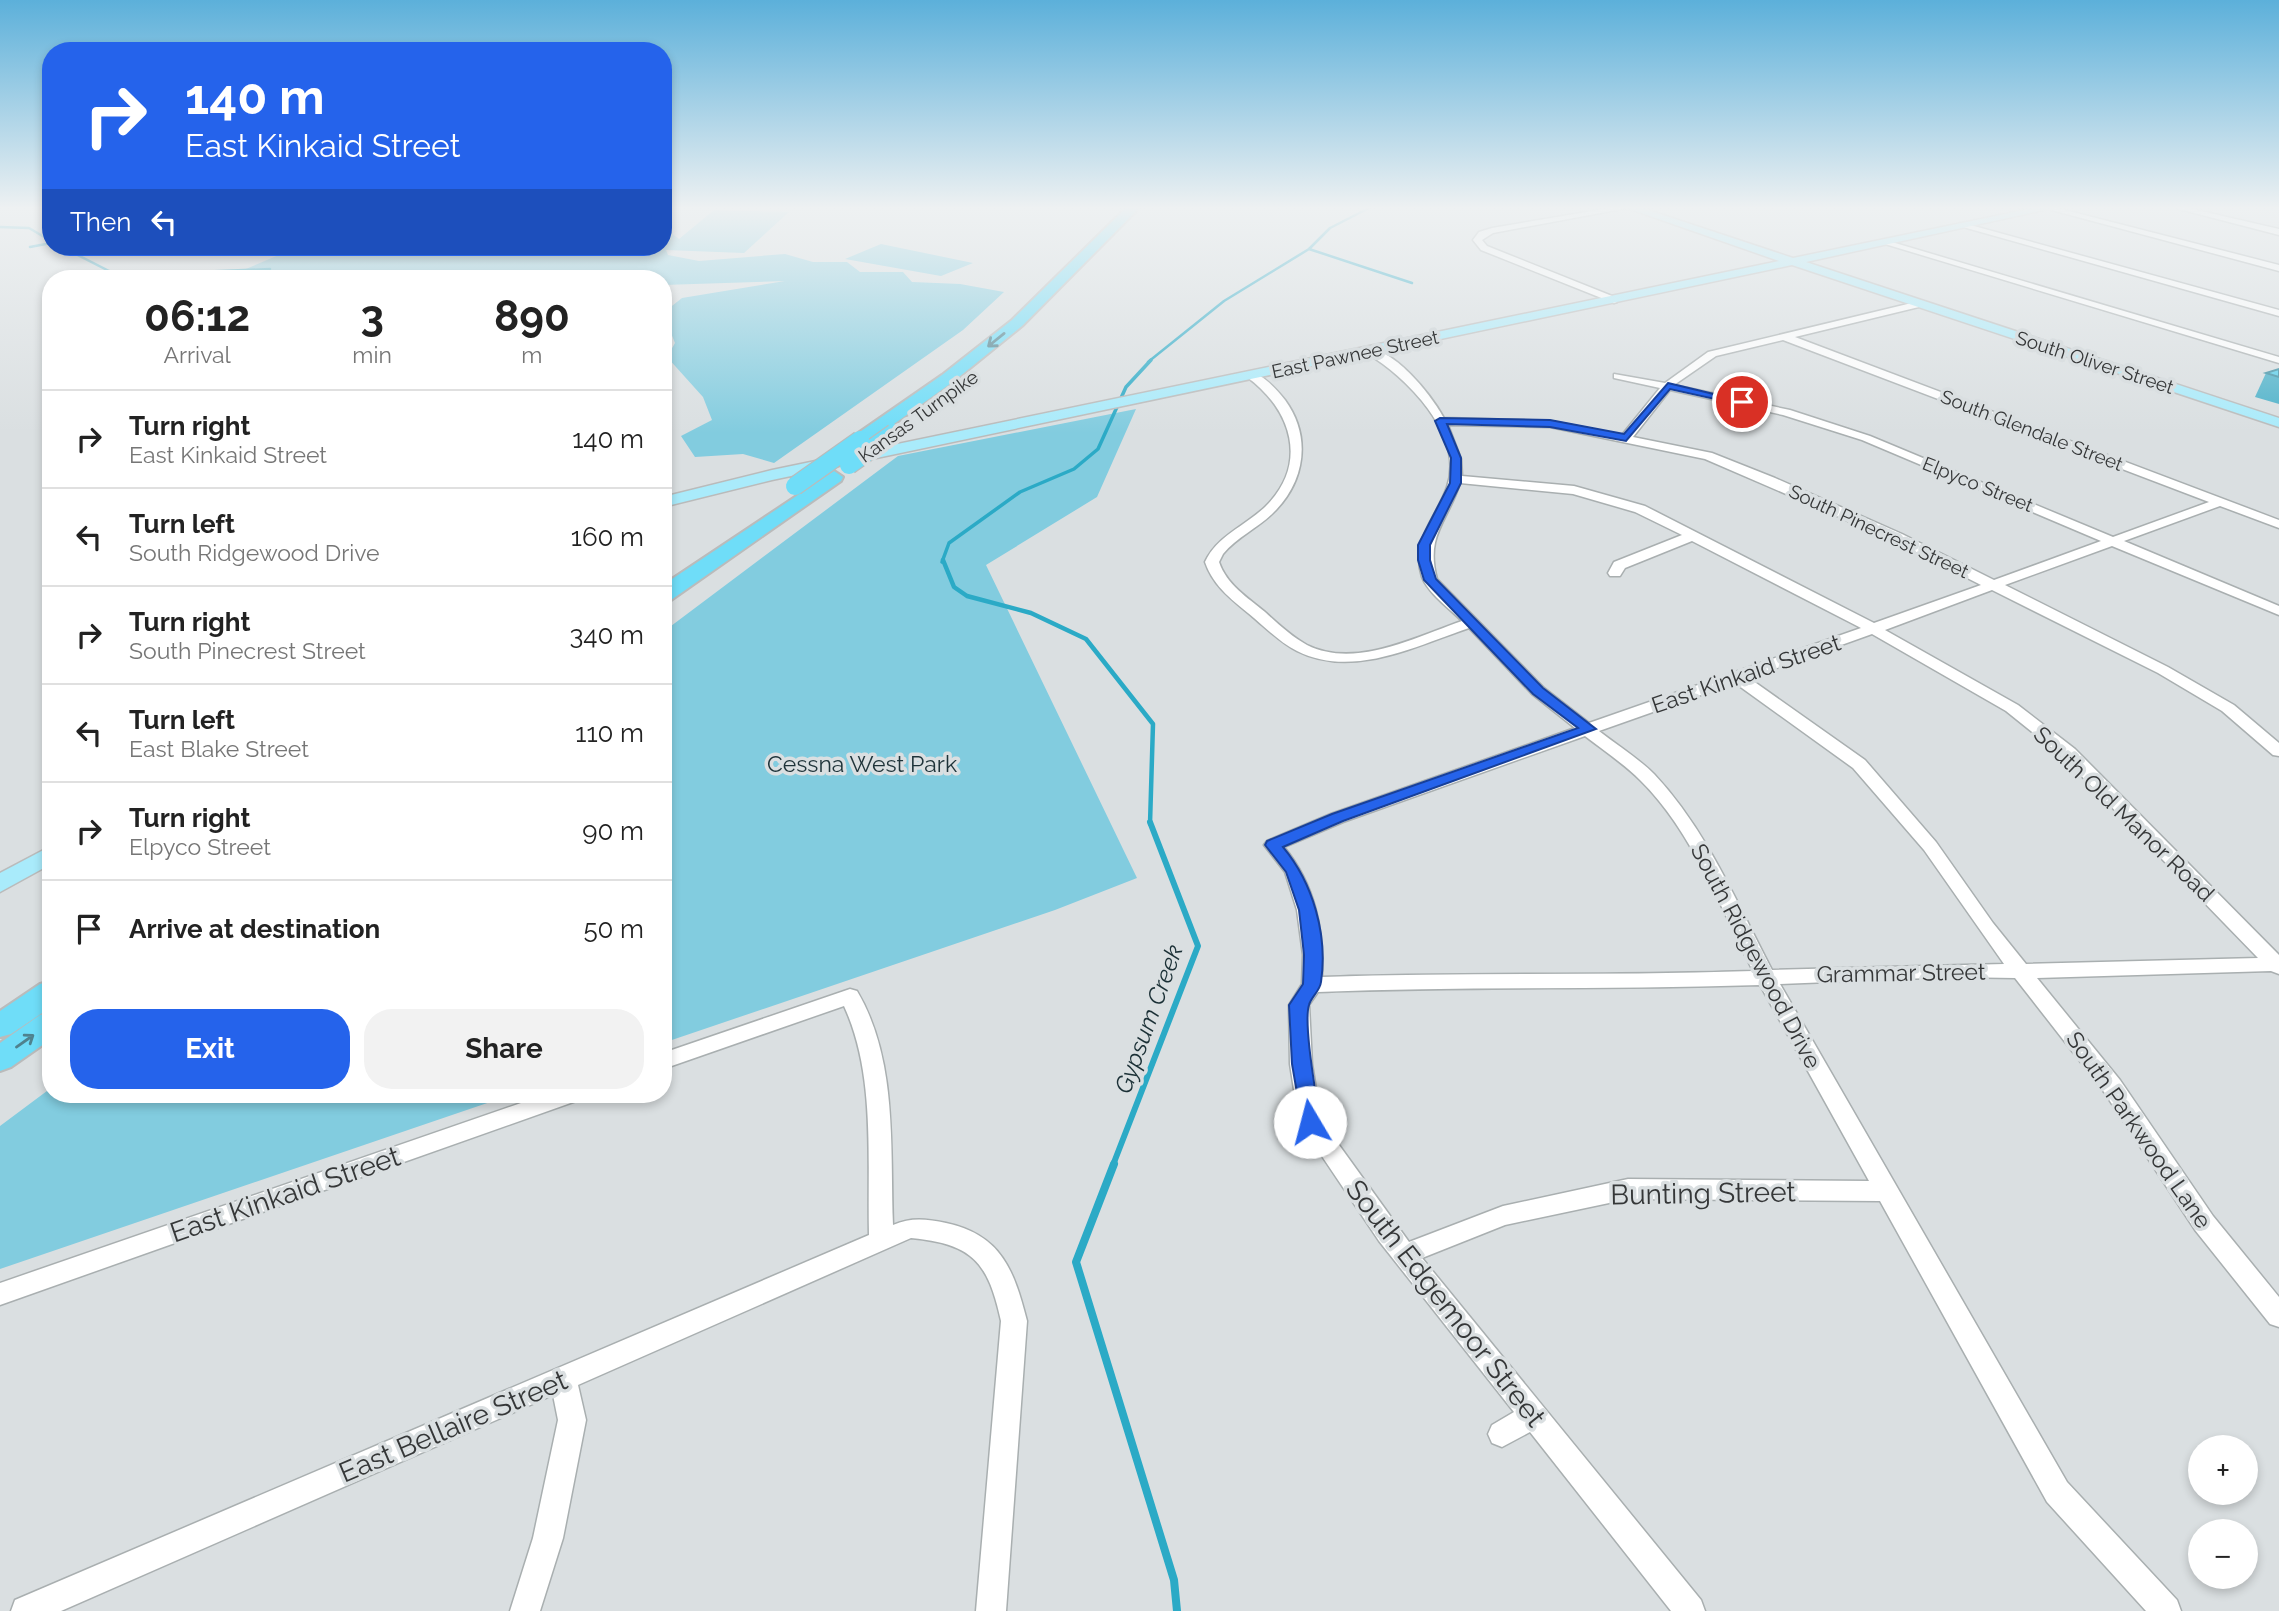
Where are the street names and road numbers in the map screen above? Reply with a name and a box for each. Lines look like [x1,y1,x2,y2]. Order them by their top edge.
street label: East Pawnee Street [1269,325,1441,382]
street label: South Oliver Street [2013,326,2177,398]
street label: Kansas Turnpike [854,365,982,467]
street label: South Glendale Street [1938,385,2127,475]
street label: Elpyco Street [1920,452,2037,516]
street label: South Pinecrest Street [1786,480,1973,583]
street label: East Kinkaid Street [1648,628,1844,719]
street label: South Old Manor Road [2029,720,2220,907]
street label: South Ridgewood Drive [1686,839,1827,1073]
street label: Grammar Street [1816,958,1986,987]
street label: South Parkwood Lane [2061,1026,2218,1233]
street label: East Kinkaid Street [166,1139,405,1249]
street label: South Edgemoor Street [1339,1173,1553,1434]
street label: Bunting Street [1610,1175,1797,1212]
street label: East Bellaire Street [334,1363,573,1489]

